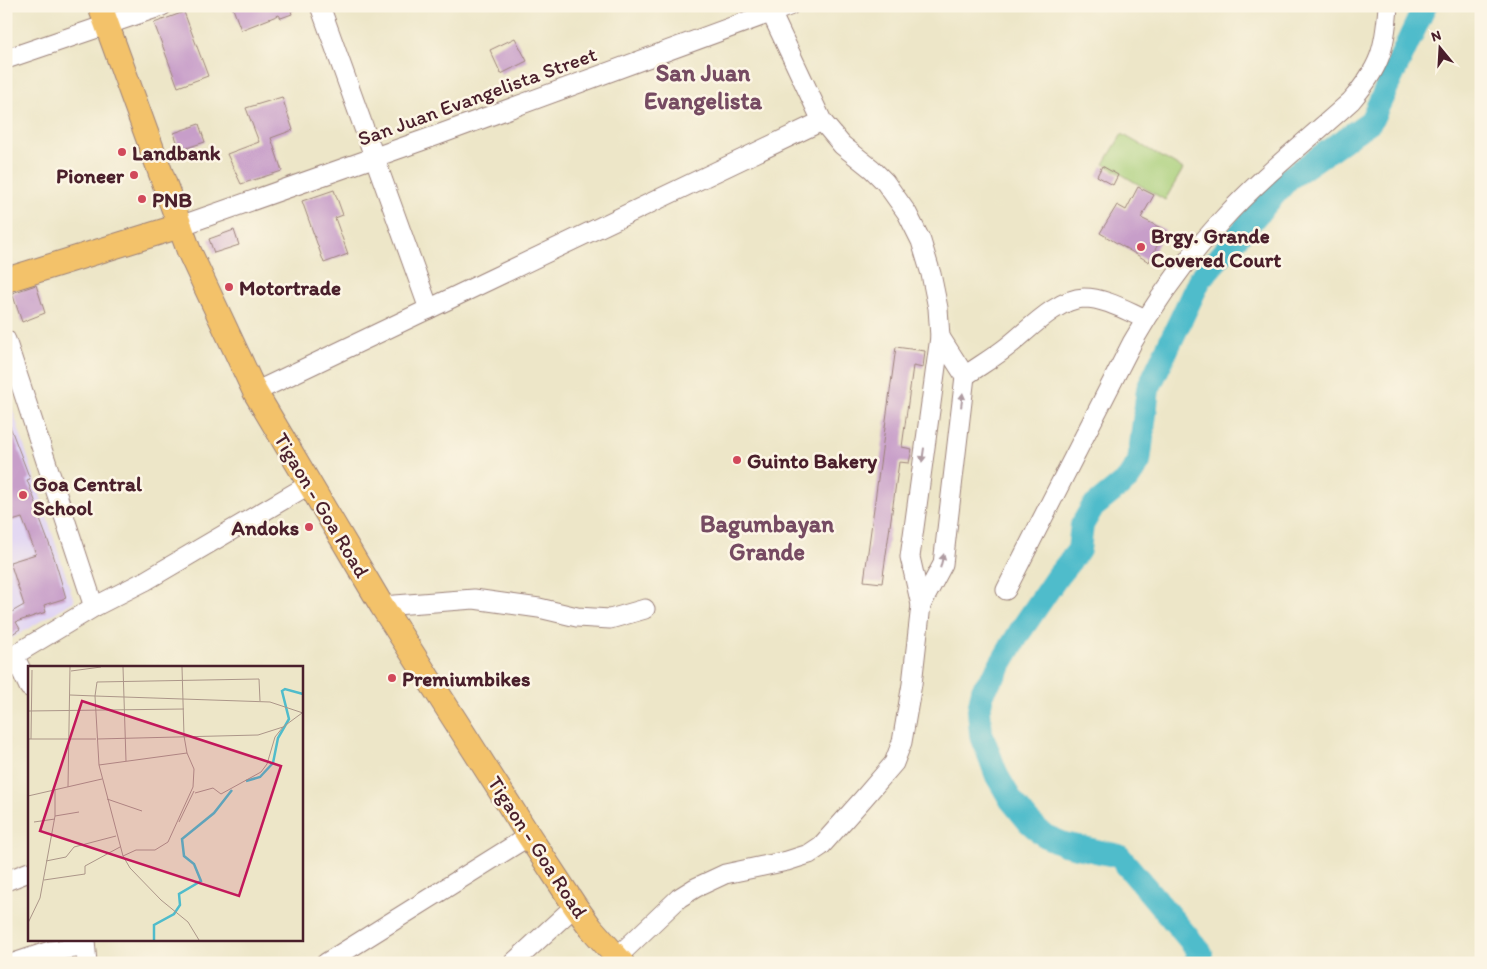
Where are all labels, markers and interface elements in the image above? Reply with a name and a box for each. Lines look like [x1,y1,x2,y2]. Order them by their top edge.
north arrow [1414,22,1464,72]
text: N [1429,27,1443,46]
street label: San Juan Evangelista Street [354,41,600,151]
district label: San Juan Evangelista [644,58,763,116]
place label: Landbank [132,140,221,165]
marker: Landbank [116,146,128,158]
place label: Pioneer [56,163,125,188]
marker: Pioneer [128,169,140,181]
place label: PNB [152,187,192,212]
marker: PNB [136,193,148,205]
place label: Brgy. Grande Covered Court [1151,223,1281,272]
marker: Brgy. Grande Covered Court [1135,241,1147,253]
place label: Motortrade [239,275,341,300]
marker: Motortrade [223,281,235,293]
one-way arrow [958,392,966,408]
street label: Tigaon - Goa Road [269,428,375,582]
one-way arrow [919,447,927,463]
place label: Guinto Bakery [747,448,877,474]
marker: Guinto Bakery [731,454,743,466]
place label: Goa Central School [33,471,143,520]
marker: Goa Central School [17,489,29,501]
district label: Bagumbayan Grande [700,509,834,566]
place label: Andoks [231,515,299,540]
marker: Andoks [303,521,315,533]
one-way arrow [938,554,946,569]
inset map [28,666,302,942]
place label: Premiumbikes [402,666,530,691]
marker: Premiumbikes [386,672,398,684]
street label: Tigaon - Goa Road [483,771,594,923]

